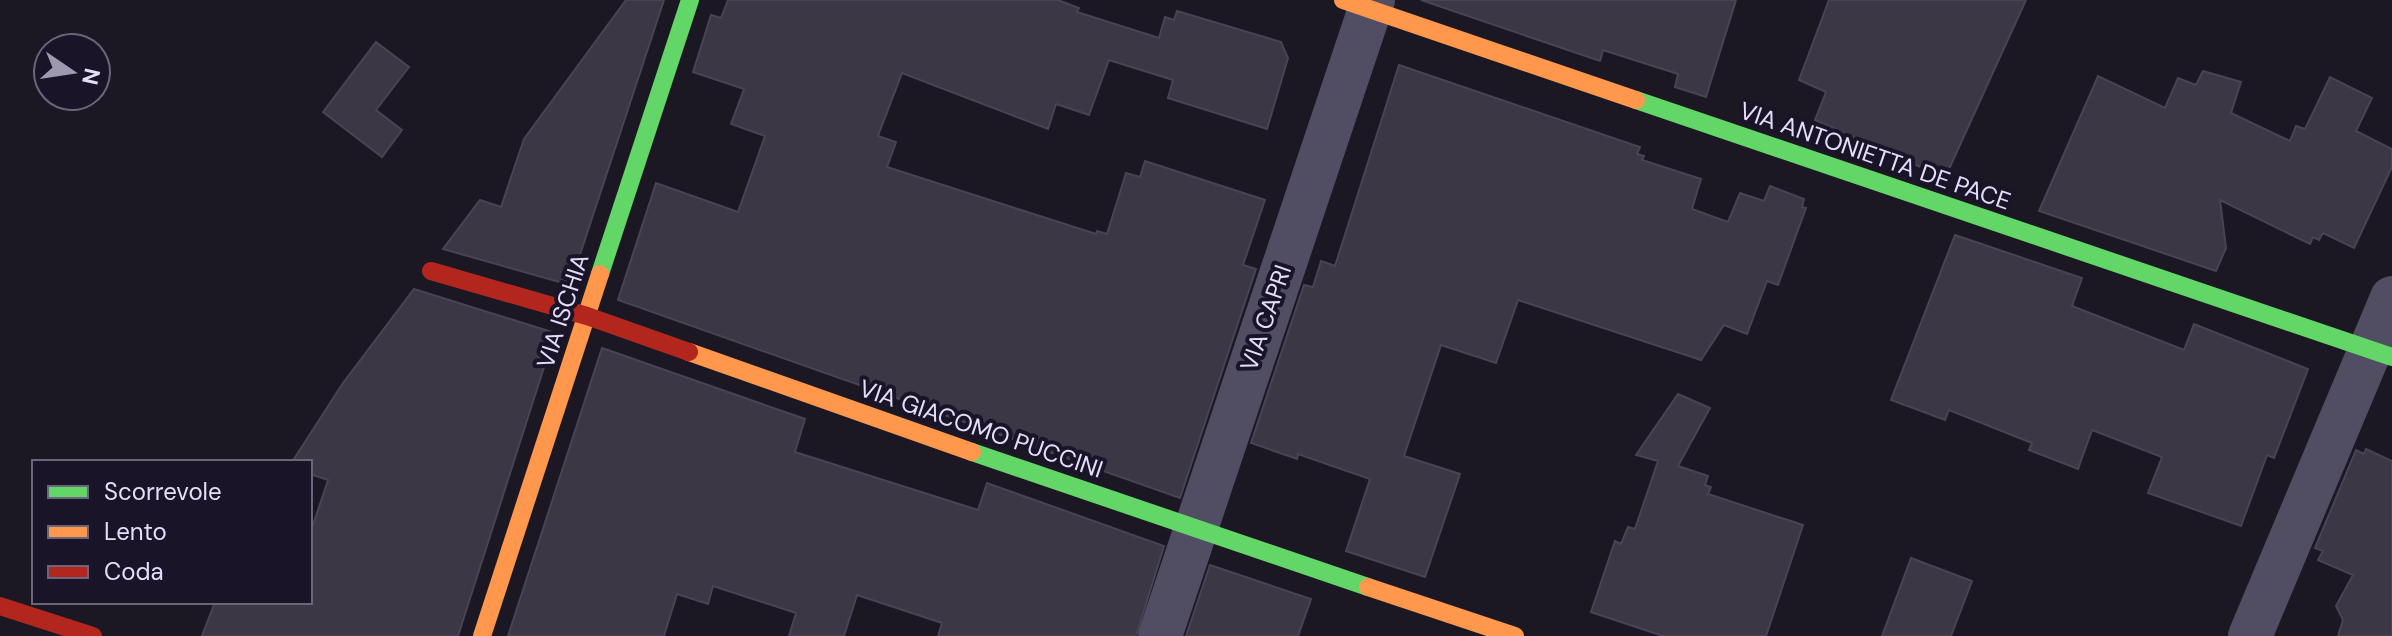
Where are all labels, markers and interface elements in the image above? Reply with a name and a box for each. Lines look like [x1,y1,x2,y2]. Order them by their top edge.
north arrow [32,32,112,112]
text: N [75,65,107,87]
street label: VIA ANTONIETTA DE PACE [1735,95,2015,217]
street label: VIA ISCHIA [529,250,596,372]
street label: VIA CAPRI [1233,261,1298,375]
street label: VIA GIACOMO PUCCINI [855,372,1107,485]
legend [32,460,312,604]
text: Scorrevole [104,476,222,507]
text: Lento [104,516,167,547]
text: Coda [104,556,164,587]

